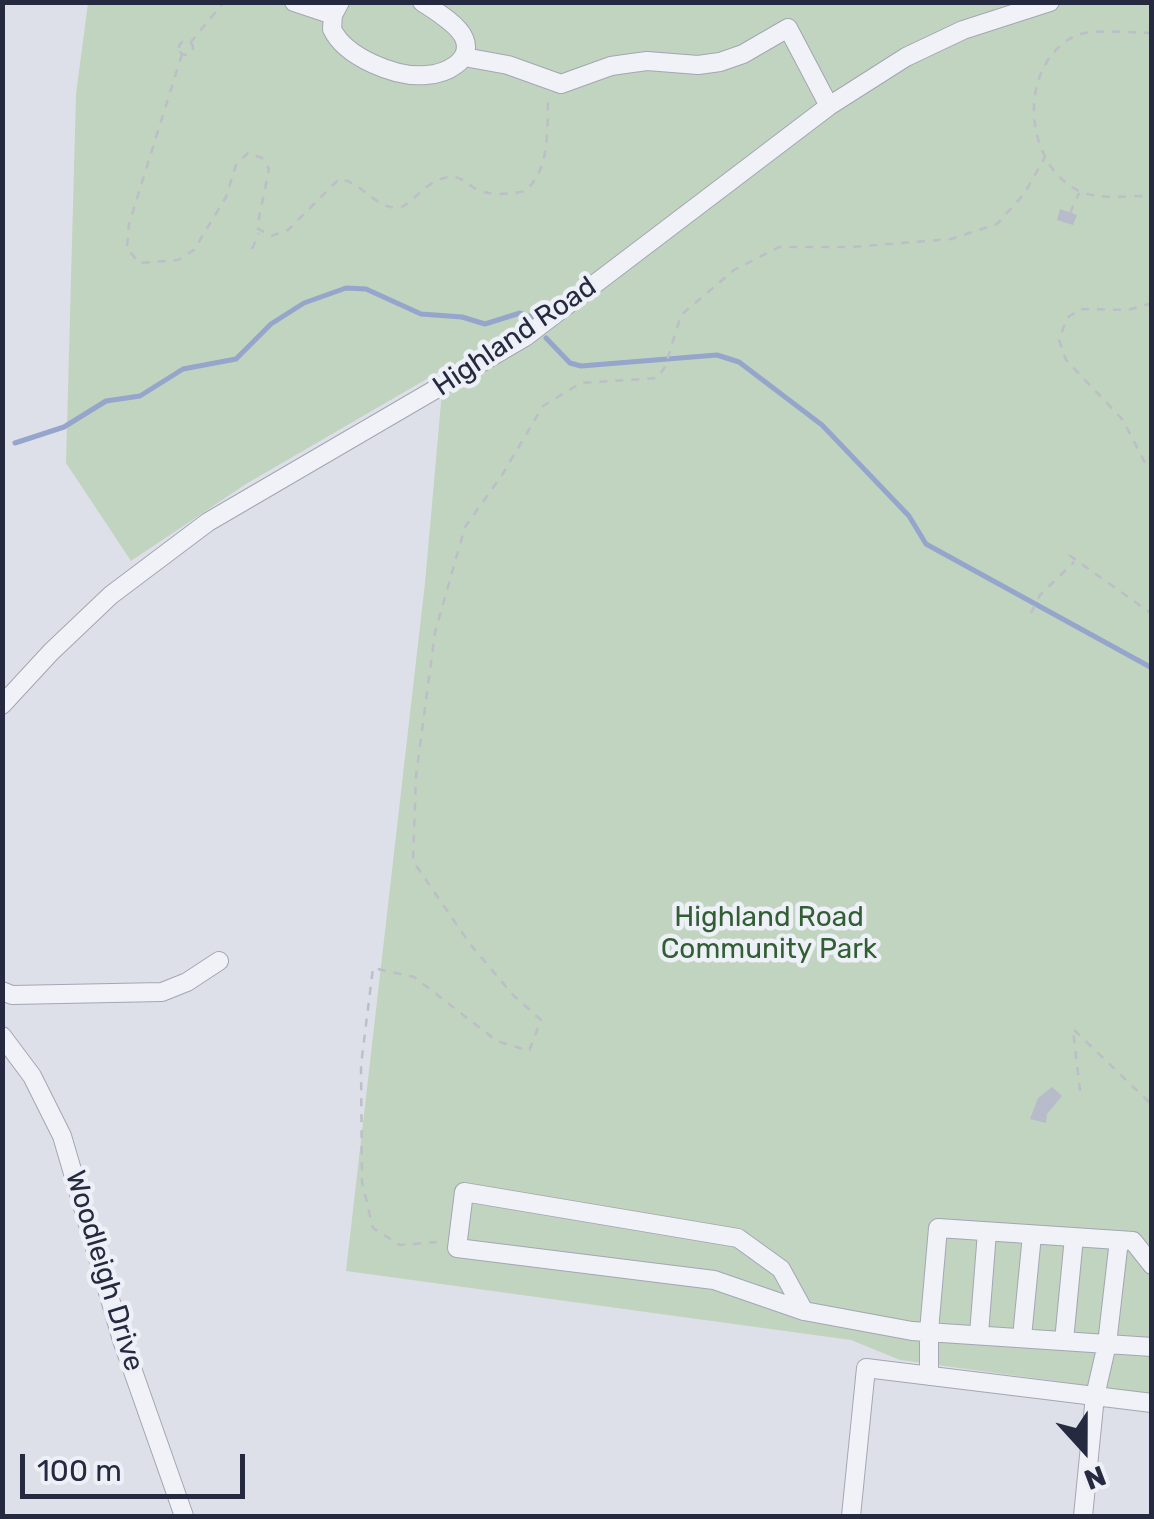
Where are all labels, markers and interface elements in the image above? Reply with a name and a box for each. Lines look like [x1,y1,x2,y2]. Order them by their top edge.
street label: Highland Road [427,270,603,404]
park label: Highland Road Community Park [661,901,877,967]
street label: Woodleigh Drive [58,1167,150,1375]
north arrow [1034,1399,1134,1499]
scale bar [25,1434,250,1496]
text: 100 m [37,1453,122,1489]
text: N [1080,1458,1110,1496]

